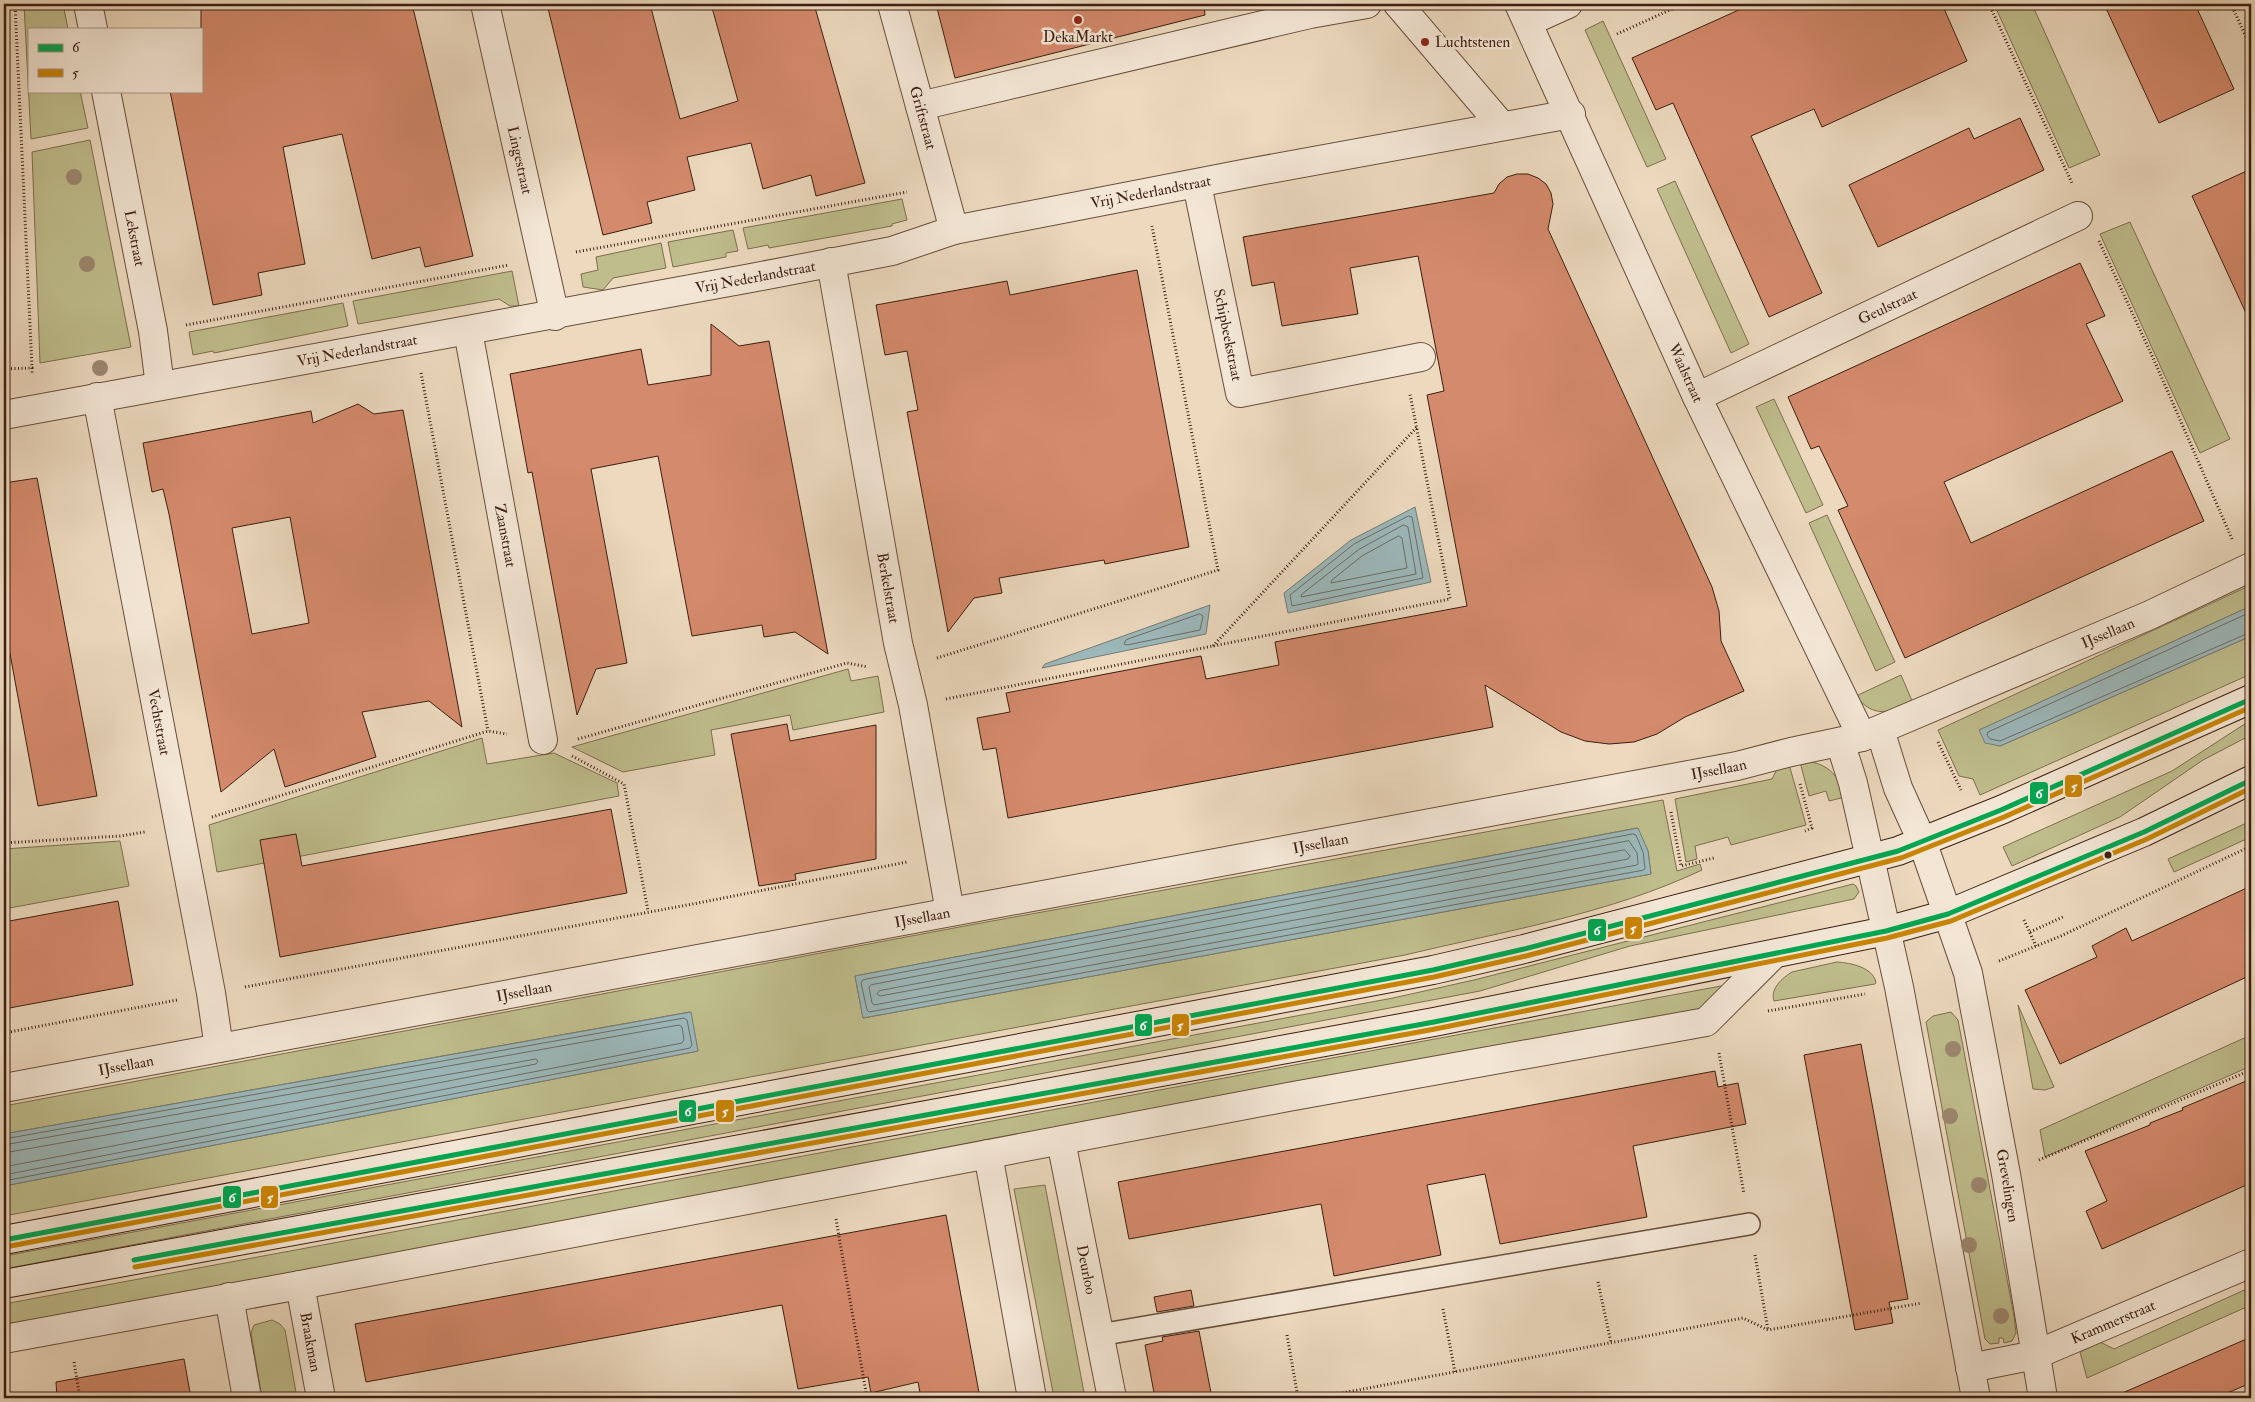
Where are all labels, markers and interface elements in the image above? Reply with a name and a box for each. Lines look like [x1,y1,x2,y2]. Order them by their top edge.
marker: DekaMarkt [1072,14,1084,26]
legend [28,28,202,92]
place label: DekaMarkt [1043,28,1113,47]
place label: Luchtstenen [1435,33,1511,52]
marker: Luchtstenen [1419,36,1431,48]
text: 6 [72,38,81,57]
text: 5 [72,64,79,83]
street label: Griftstraat [905,84,941,152]
street label: Lingestraat [503,124,536,196]
street label: Vrij Nederlandstraat [1089,171,1213,213]
street label: Lekstraat [120,208,149,268]
street label: Vrij Nederlandstraat [694,257,817,298]
street label: Geulstraat [1855,285,1921,329]
street label: Schipbeekstraat [1209,287,1246,383]
street label: Vrij Nederlandstraat [295,330,419,371]
street label: Waalstraat [1664,340,1707,406]
street label: Zaanstraat [490,502,520,569]
street label: Berkelstraat [872,551,903,625]
street label: IJssellaan [2078,613,2138,653]
street label: Vechtstraat [143,687,174,757]
street label: IJssellaan [1689,755,1749,784]
line badge: 5 [2064,774,2083,798]
text: 5 [2071,778,2078,795]
line badge: 6 [2029,781,2049,805]
text: 6 [2035,785,2043,802]
street label: IJssellaan [1291,829,1350,858]
unlabelled marker [2103,850,2113,860]
street label: IJssellaan [893,903,952,932]
line badge: 5 [1624,916,1643,940]
line badge: 6 [1587,918,1607,942]
text: 5 [1630,920,1637,937]
text: 6 [1593,922,1601,939]
street label: IJssellaan [495,977,554,1006]
line badge: 6 [1134,1013,1153,1037]
line badge: 5 [1171,1013,1190,1037]
text: 6 [1139,1017,1147,1034]
text: 5 [1177,1017,1184,1034]
street label: IJssellaan [97,1051,156,1080]
line badge: 6 [678,1099,697,1123]
line badge: 5 [715,1099,735,1123]
text: 6 [684,1103,692,1120]
text: 5 [722,1103,729,1120]
street label: Grevelingen [1991,1147,2023,1224]
line badge: 6 [222,1185,242,1209]
line badge: 5 [260,1185,279,1209]
text: 6 [228,1189,236,1206]
text: 5 [267,1189,274,1206]
street label: Deurloo [1072,1243,1100,1296]
street label: Krammerstraat [2068,1296,2158,1349]
street label: Braakman [295,1311,325,1374]

